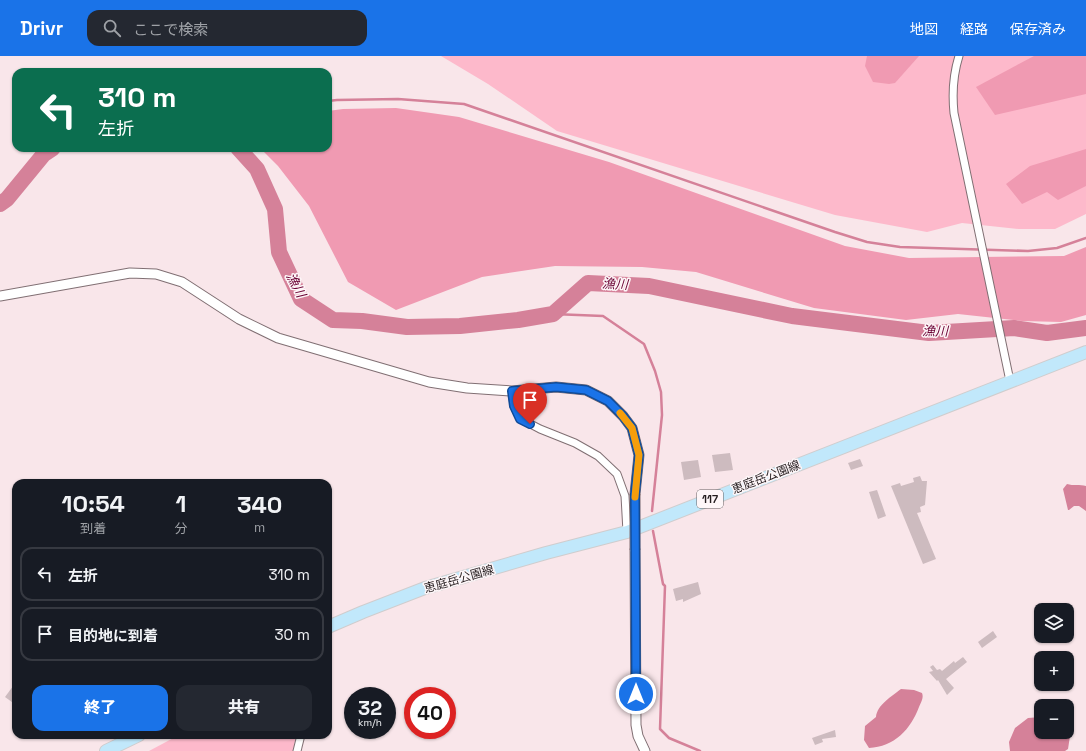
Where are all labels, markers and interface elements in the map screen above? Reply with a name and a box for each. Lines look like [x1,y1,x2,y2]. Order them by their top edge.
search box [87,10,367,46]
text: Drivr [20,16,63,41]
icon: search [101,17,123,39]
text: ここで検索 [133,20,208,39]
text: 地図 [910,20,938,38]
text: 経路 [960,20,988,38]
text: 保存済み [1010,20,1066,38]
text: 310 m [98,79,176,115]
icon: left [32,84,84,136]
text: 左折 [98,117,134,140]
water label: 漁川 [282,270,311,302]
water label: 漁川 [602,275,630,293]
water label: 漁川 [922,322,950,340]
pin [513,383,547,424]
icon: arrive [519,389,541,411]
street label: 恵庭岳公園線 [730,457,802,497]
text: 10:54 [62,488,125,519]
text: 1 [175,488,186,519]
text: 340 [237,489,282,520]
road number: 117 [697,490,723,508]
text: m [254,519,265,536]
text: 到着 [80,520,106,537]
text: 分 [174,520,187,537]
street label: 恵庭岳公園線 [422,561,496,597]
icon: left [34,563,56,585]
text: 310 m [269,565,310,584]
text: 左折 [68,566,98,585]
map controls [1034,603,1074,739]
button: layers [1034,603,1074,643]
icon: arrive [34,623,56,645]
text: 30 m [275,625,310,644]
text: 目的地に到着 [68,626,158,645]
button: + [1034,651,1074,691]
position arrow [615,673,657,715]
button: 終了 [32,685,168,731]
button: 共有 [176,685,312,731]
speed limit sign: 40 [404,687,456,739]
text: 32 [358,695,382,721]
button: − [1034,699,1074,739]
text: km/h [358,716,382,729]

